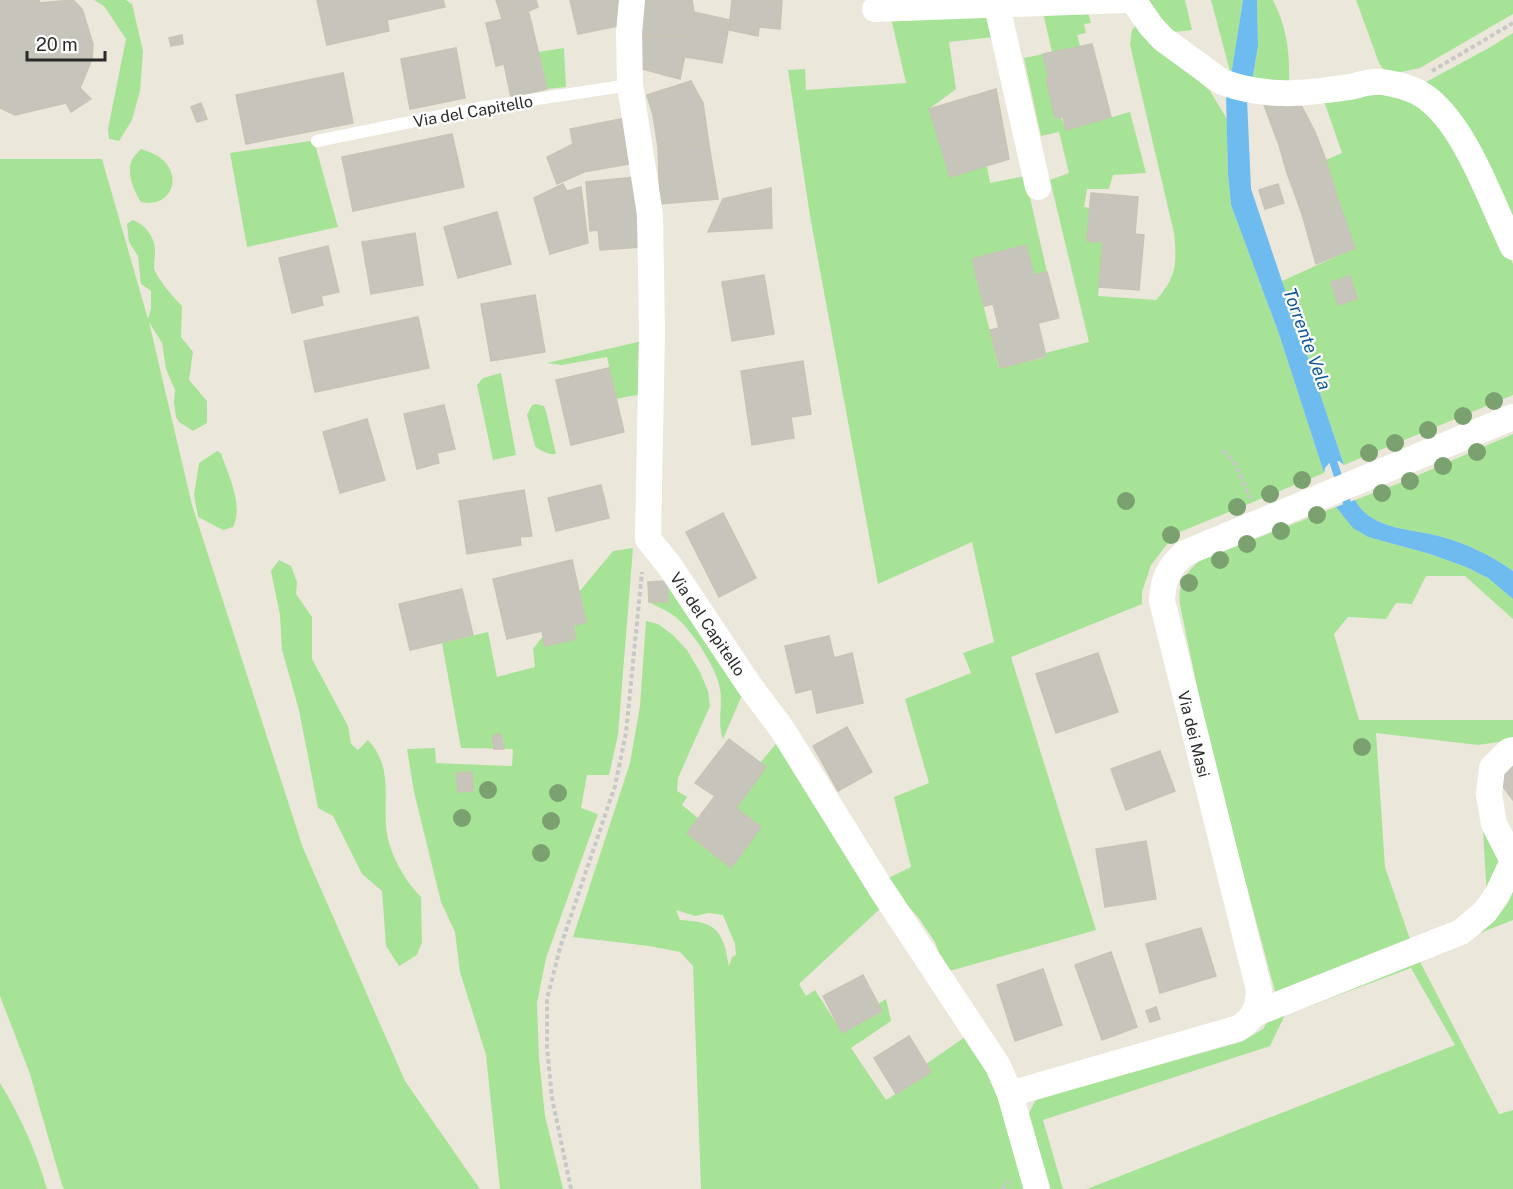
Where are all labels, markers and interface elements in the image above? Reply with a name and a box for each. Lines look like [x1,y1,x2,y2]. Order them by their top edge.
scale bar [27,24,105,62]
text: 20 m [36,34,78,55]
street label: Via del Capitello [412,92,534,131]
water label: Torrente Vela [1279,285,1336,393]
street label: Via del Capitello [666,569,749,680]
street label: Via dei Masi [1174,689,1213,779]

